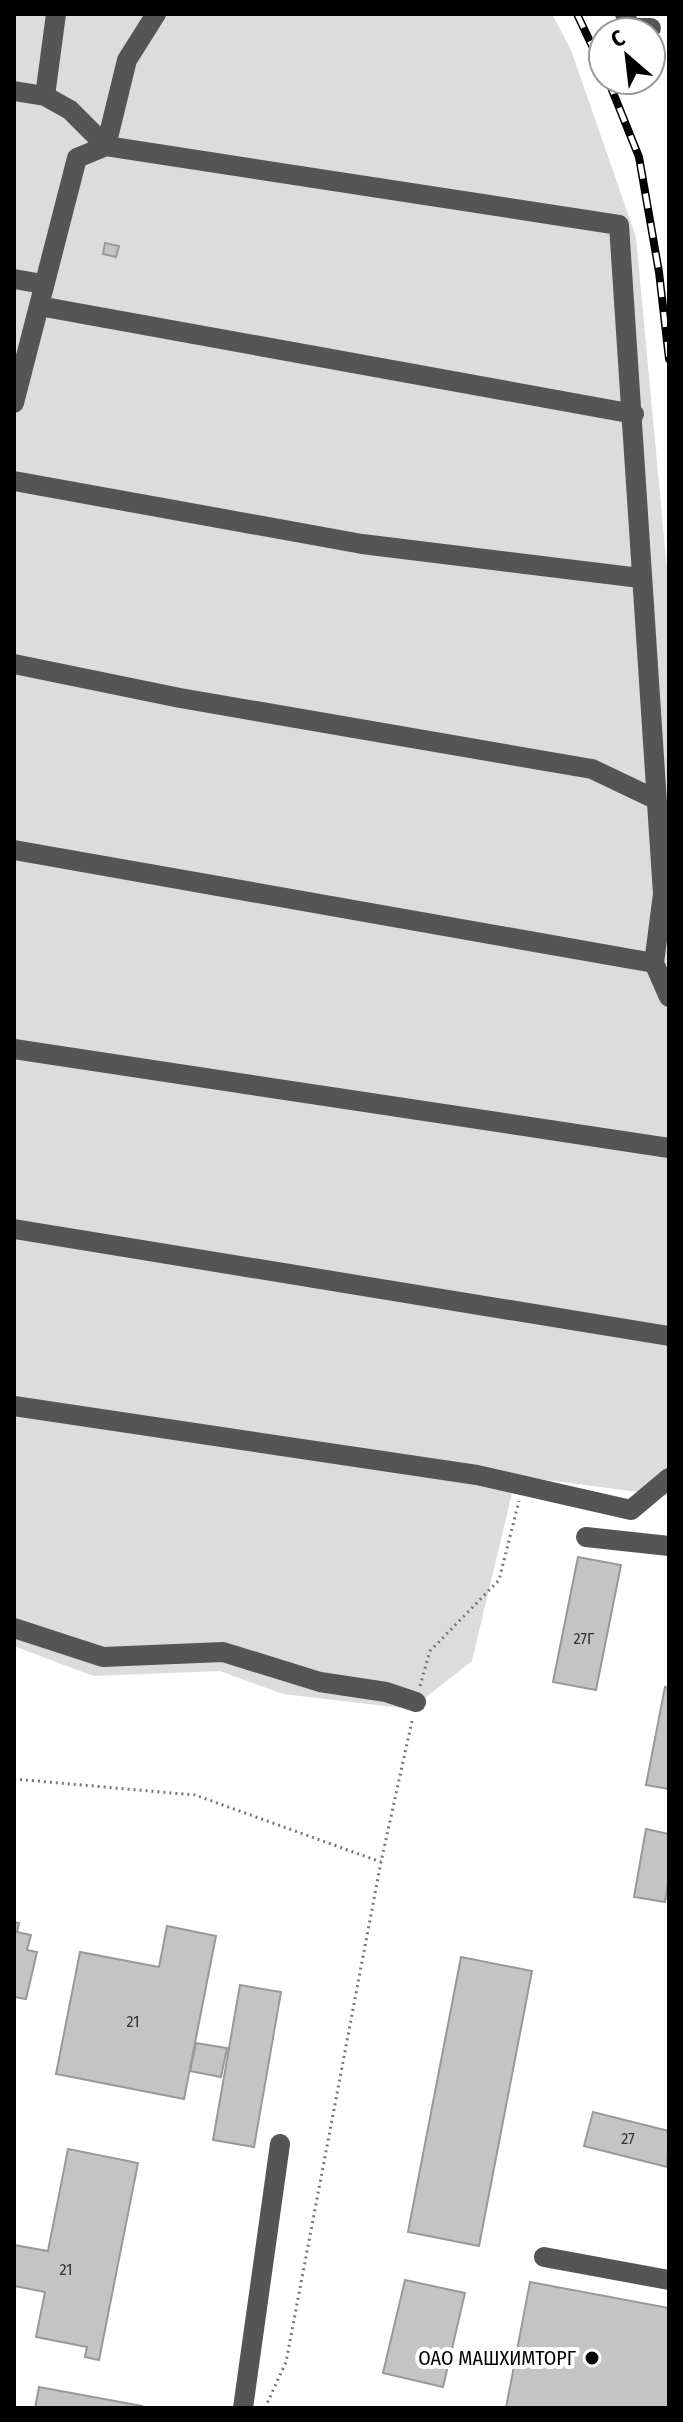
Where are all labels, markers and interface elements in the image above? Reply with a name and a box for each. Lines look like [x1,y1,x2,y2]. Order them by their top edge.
north arrow [587,16,667,96]
text: С [606,24,630,53]
house number: 27Г [574,1629,595,1648]
house number: 21 [127,2012,139,2031]
house number: 27 [621,2129,635,2148]
house number: 21 [60,2260,72,2279]
place label: ОАО МАШХИМТОРГ [418,2346,577,2370]
marker: ОАО МАШХИМТОРГ [583,2349,601,2367]

